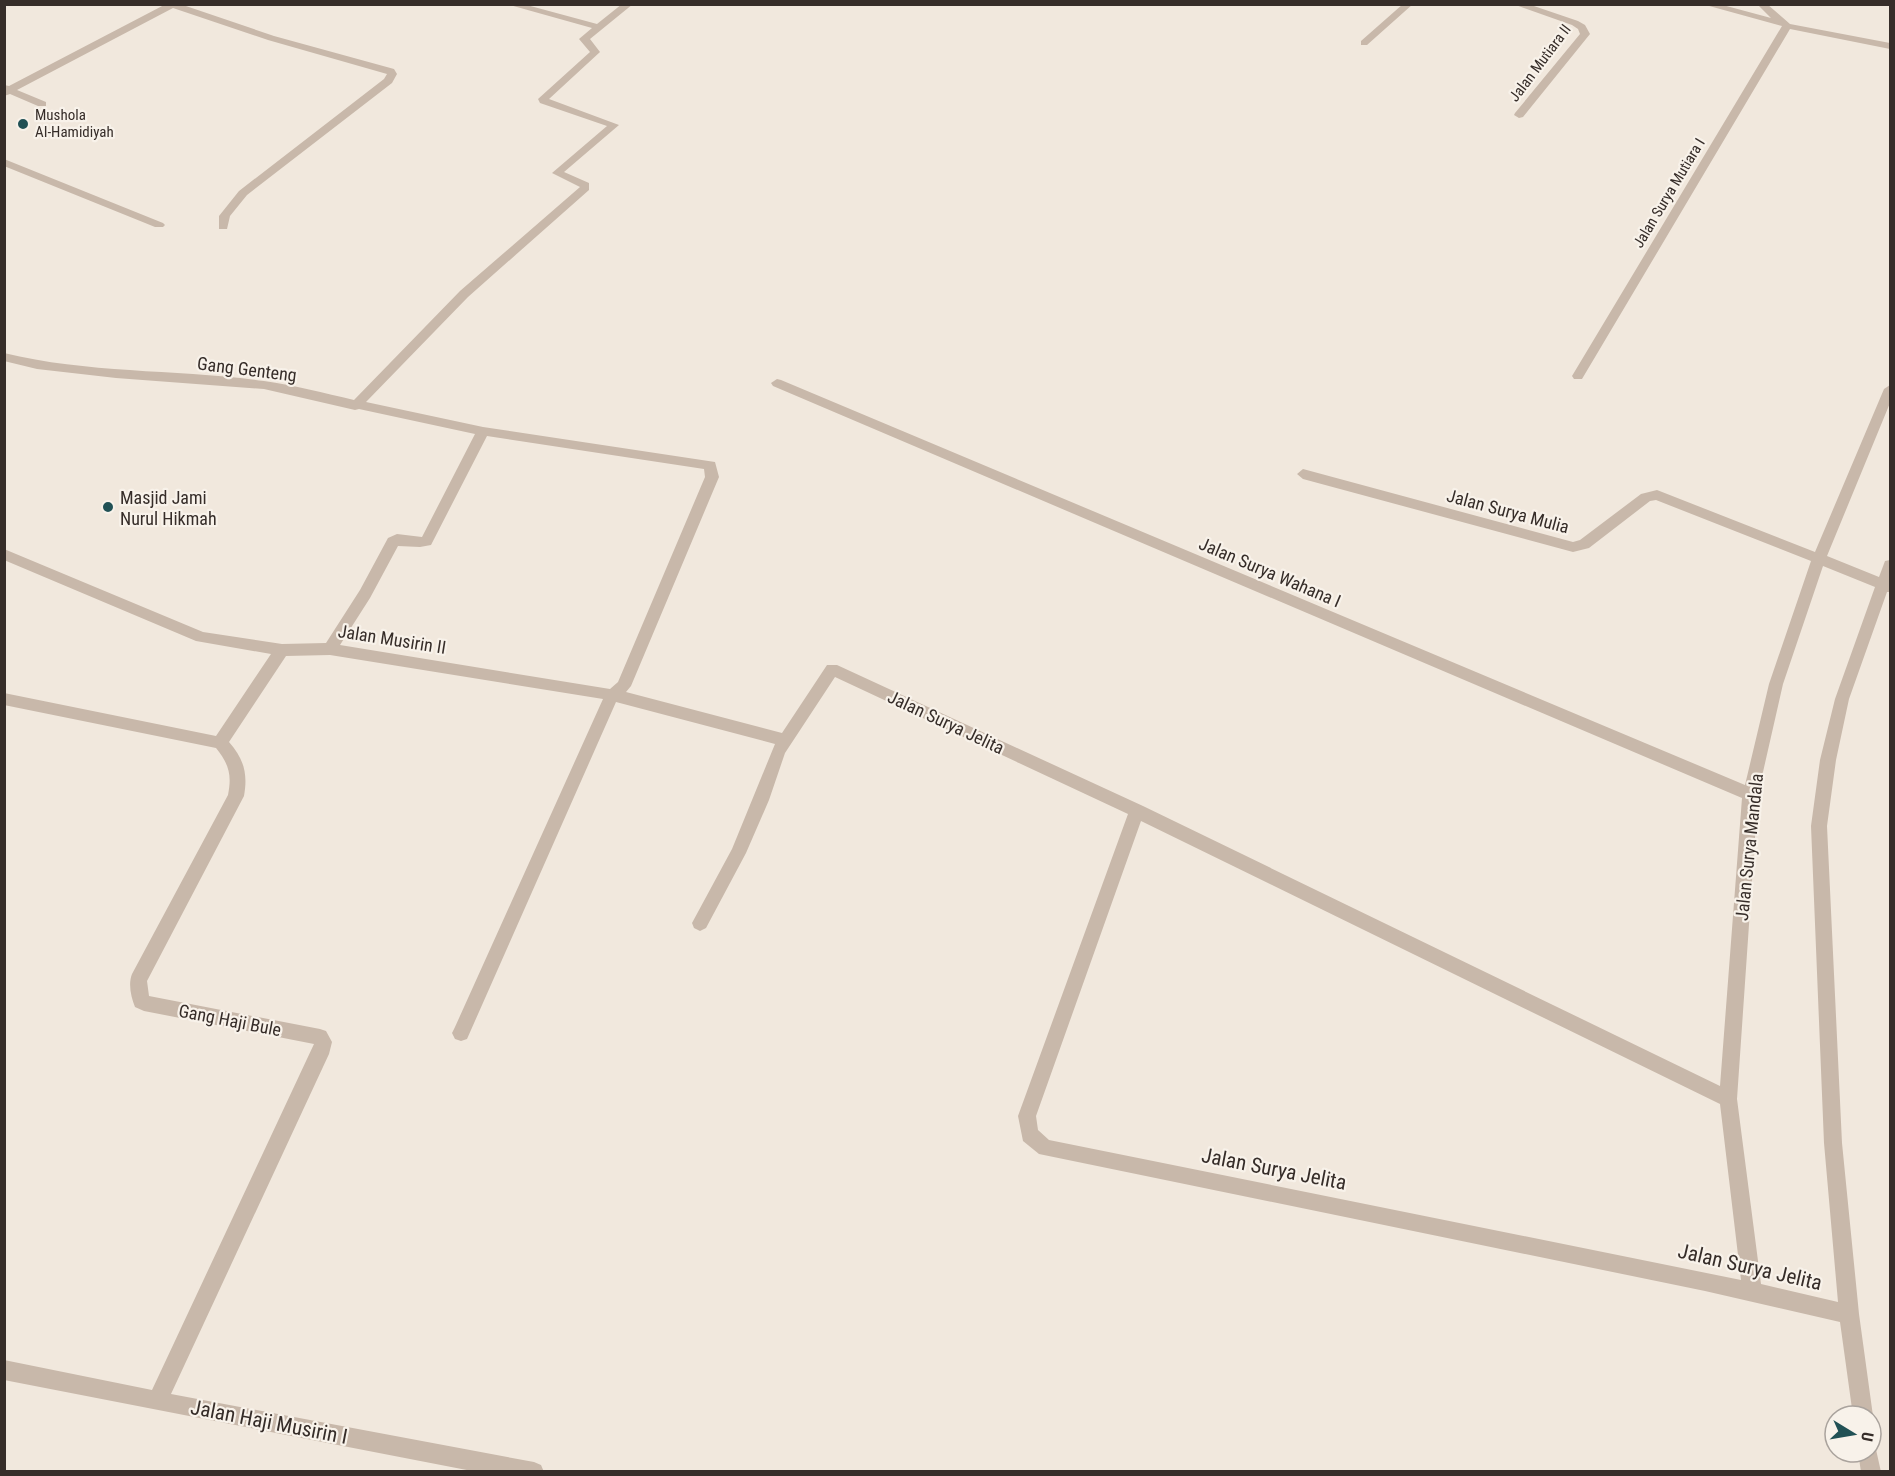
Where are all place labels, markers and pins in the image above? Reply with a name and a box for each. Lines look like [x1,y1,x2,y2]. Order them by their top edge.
place label: Mushola AI-Hamidiyah [35,106,114,141]
marker: Mushola AI-Hamidiyah [16,117,30,131]
place label: Masjid Jami Nurul Hikmah [120,487,217,529]
marker: Masjid Jami Nurul Hikmah [101,500,115,514]

